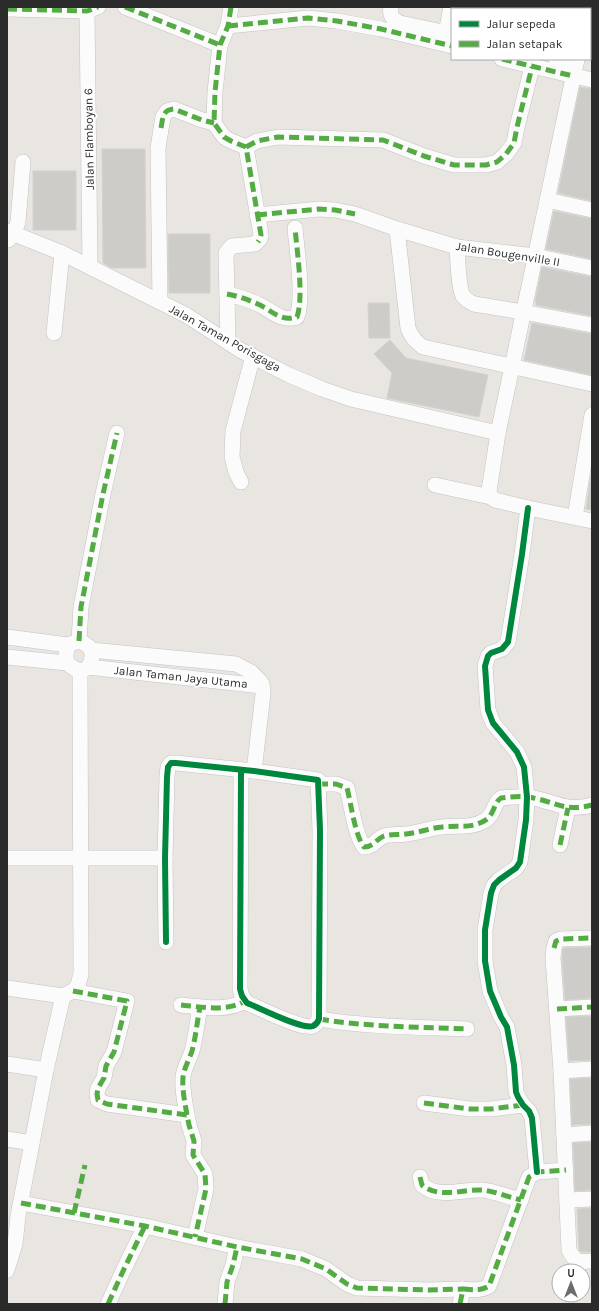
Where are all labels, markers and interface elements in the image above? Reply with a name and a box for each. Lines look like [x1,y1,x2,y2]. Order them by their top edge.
legend [451,8,591,60]
text: Jalur sepeda [487,17,556,31]
text: Jalan setapak [487,37,563,51]
street label: Jalan Flamboyan 6 [81,88,97,190]
street label: Jalan Bougenville II [455,239,561,269]
street label: Jalan Taman Porisgaga [167,302,283,374]
street label: Jalan Taman Jaya Utama [113,663,249,691]
north arrow [551,1263,591,1303]
text: U [567,1267,575,1280]

